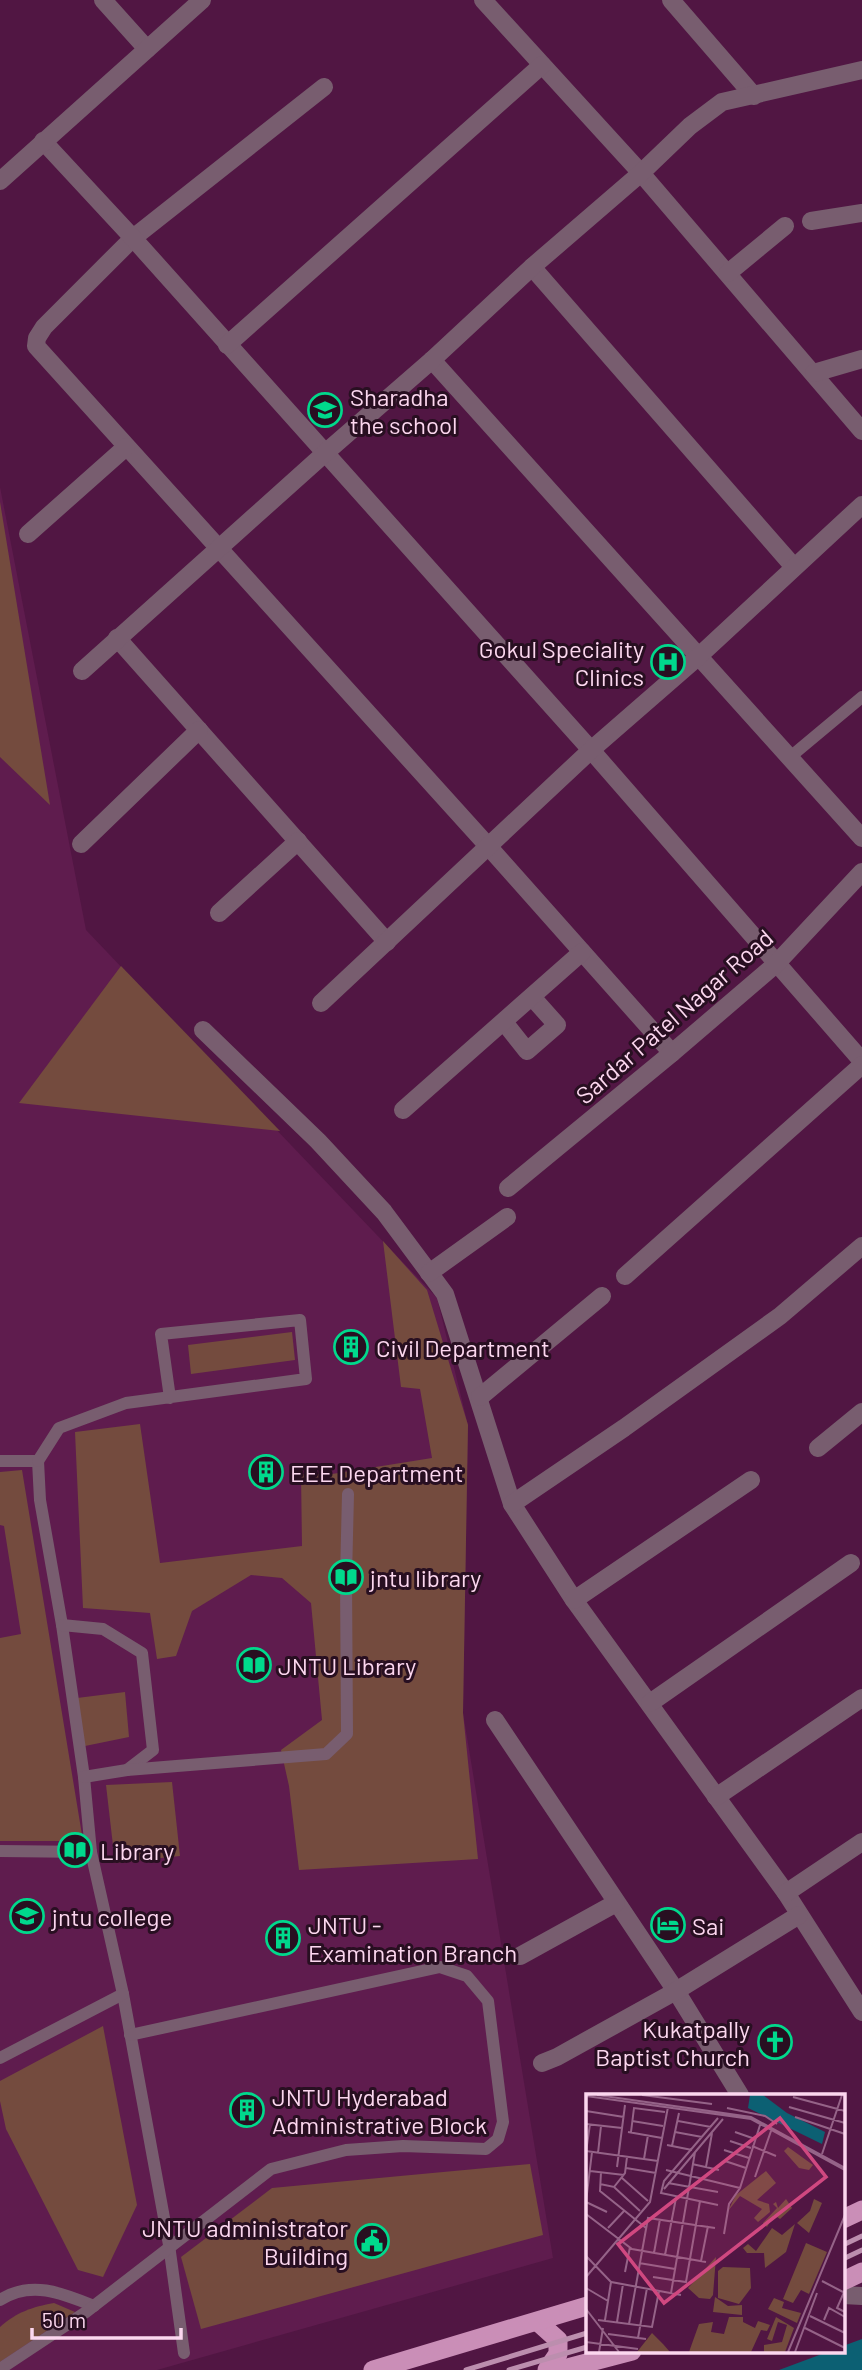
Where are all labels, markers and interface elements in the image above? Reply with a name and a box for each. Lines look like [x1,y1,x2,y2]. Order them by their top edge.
place label: Sharadha the school [350,382,458,439]
school or university icon: Sharadha the school [306,391,344,429]
place label: Gokul Speciality Clinics [479,634,644,691]
hospital icon: Gokul Speciality Clinics [649,643,687,681]
street label: Sardar Patel Nagar Road [569,922,779,1110]
building icon: Civil Department [332,1328,370,1366]
place label: Civil Department [376,1333,550,1362]
building icon: EEE Department [247,1453,285,1491]
place label: EEE Department [290,1458,463,1487]
library icon: jntu library [327,1558,365,1596]
place label: jntu library [369,1563,481,1592]
library icon: JNTU Library [235,1646,273,1684]
place label: JNTU Library [278,1651,416,1680]
library icon: Library [56,1831,94,1869]
place label: Library [100,1836,174,1865]
school or university icon: jntu college [8,1897,46,1935]
place label: jntu college [51,1902,172,1931]
hotel icon: Sai [649,1906,687,1944]
place label: JNTU - Examination Branch [308,1910,517,1967]
place label: Sai [692,1911,724,1940]
building icon: JNTU - Examination Branch [264,1919,302,1957]
place label: Kukatpally Baptist Church [595,2014,750,2071]
church icon: Kukatpally Baptist Church [756,2023,794,2061]
place label: JNTU Hyderabad Administrative Block [272,2082,487,2139]
building icon: JNTU Hyderabad Administrative Block [228,2091,266,2129]
inset map [586,2094,844,2352]
place label: JNTU administrator Building [142,2213,348,2270]
public building icon: JNTU administrator Building [353,2222,391,2260]
scale bar [32,2296,180,2340]
text: 50 m [42,2307,86,2332]

